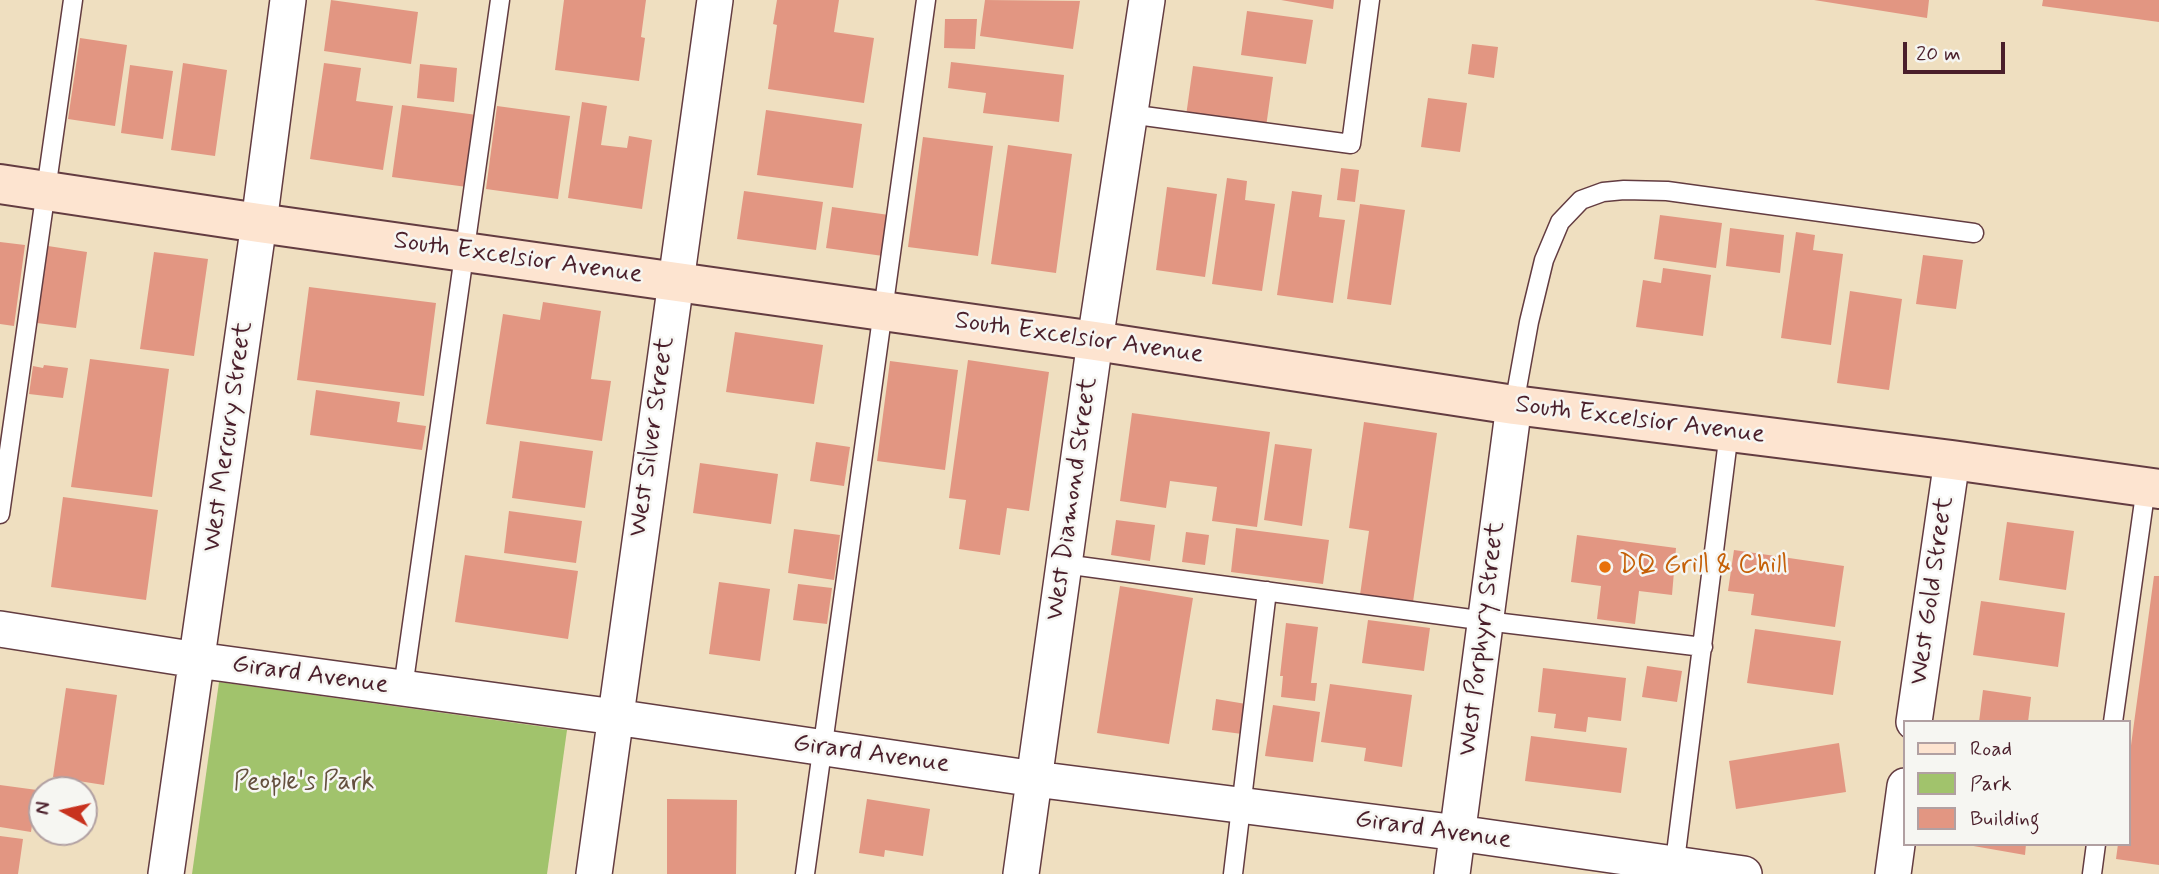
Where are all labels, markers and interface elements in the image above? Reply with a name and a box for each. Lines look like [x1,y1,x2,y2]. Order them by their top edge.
scale bar [1907,28,2008,72]
text: 20 m [1916,40,1961,68]
street label: South Excelsior Avenue [392,226,644,292]
street label: South Excelsior Avenue [953,306,1205,372]
street label: West Mercury Street [197,320,261,554]
street label: West Silver Street [623,335,683,539]
street label: West Diamond Street [1040,375,1106,623]
street label: South Excelsior Avenue [1514,390,1766,452]
street label: West Gold Street [1904,495,1962,687]
street label: West Porphyry Street [1453,520,1513,758]
place label: DQ Grill & Chill [1619,551,1788,583]
marker: DQ Grill & Chill [1597,559,1613,575]
street label: Girard Avenue [230,650,390,702]
legend [1904,720,2131,846]
street label: Girard Avenue [791,729,951,781]
text: Road [1970,735,2012,763]
park label: People's Park [234,768,374,800]
text: Park [1970,770,2012,798]
north arrow [28,776,98,846]
text: N [30,800,57,816]
street label: Girard Avenue [1353,805,1513,857]
text: Building [1970,805,2040,833]

